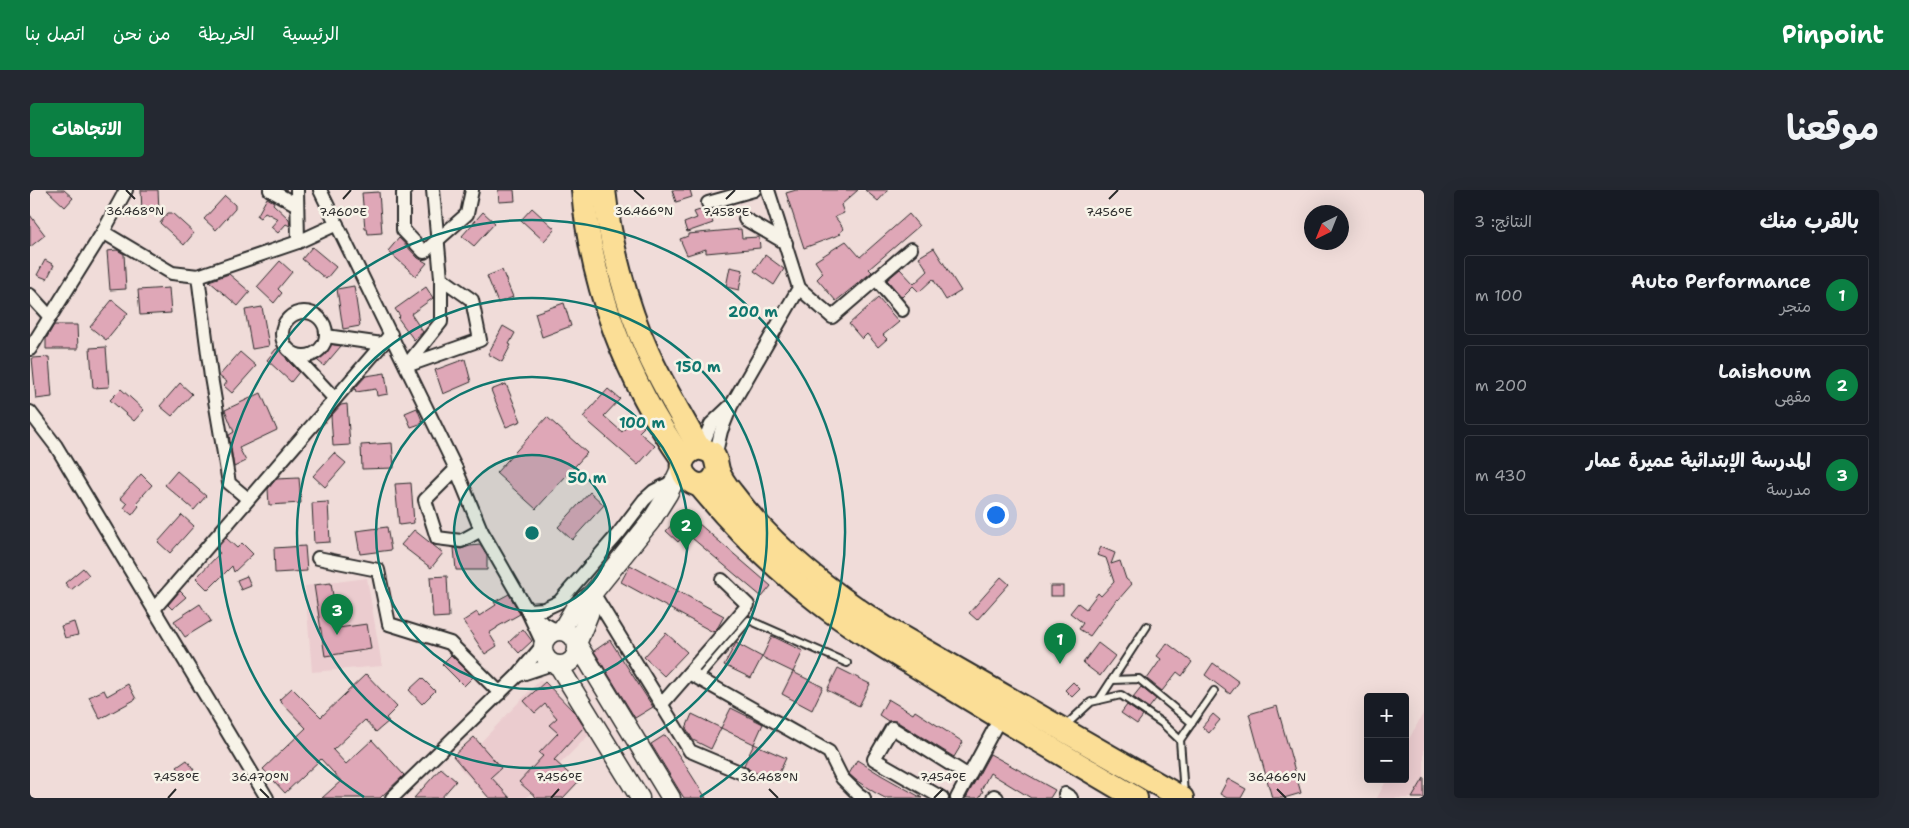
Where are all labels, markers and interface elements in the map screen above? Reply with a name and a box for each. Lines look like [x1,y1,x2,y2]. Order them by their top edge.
text: Pinpoint [1782,19,1884,51]
text: اتصل بنا [25,22,85,46]
text: من نحن [113,22,171,46]
text: الخريطة [199,22,255,46]
text: الرئيسية [283,22,339,46]
button: الاتجاهات [30,103,144,157]
text: موقعنا [1786,104,1879,151]
text: 36.468°N [106,203,164,219]
text: 36.466°N [615,203,673,219]
text: 7.460°E [319,204,367,220]
text: 7.458°E [703,204,749,220]
text: 7.456°E [1086,204,1132,220]
north arrow [1304,205,1349,250]
text: بالقرب منك [1760,207,1859,235]
text: النتائج: 3 [1474,211,1532,232]
text: Auto Performance [1631,269,1811,294]
text: 100 m [1475,285,1523,306]
text: 1 [1838,285,1846,306]
text: متجر [1780,296,1811,317]
text: 200 m [728,302,778,322]
text: 150 m [675,357,721,377]
text: Laishoum [1718,359,1811,384]
text: 200 m [1475,375,1527,396]
text: 2 [1836,375,1848,396]
text: مقهى [1774,386,1811,407]
text: 100 m [619,413,665,433]
text: المدرسة الإبتدائية عميرة عمار [1586,448,1811,473]
text: 430 m [1475,465,1526,486]
text: 3 [1836,465,1848,486]
text: 50 m [568,468,607,488]
text: مدرسة [1766,479,1811,500]
your location [983,502,1009,528]
pin: 2 [670,509,702,550]
centre of rings [523,524,541,542]
pin: 3 [321,594,353,635]
pin: 1 [1044,623,1076,664]
map controls [1364,693,1409,783]
button: + [1364,693,1409,738]
button: − [1364,738,1409,783]
text: 7.458°E [153,769,199,785]
text: 36.470°N [231,769,289,785]
text: 7.456°E [536,769,582,785]
text: 36.468°N [740,769,798,785]
text: 7.454°E [920,769,966,785]
text: 36.466°N [1248,769,1306,785]

